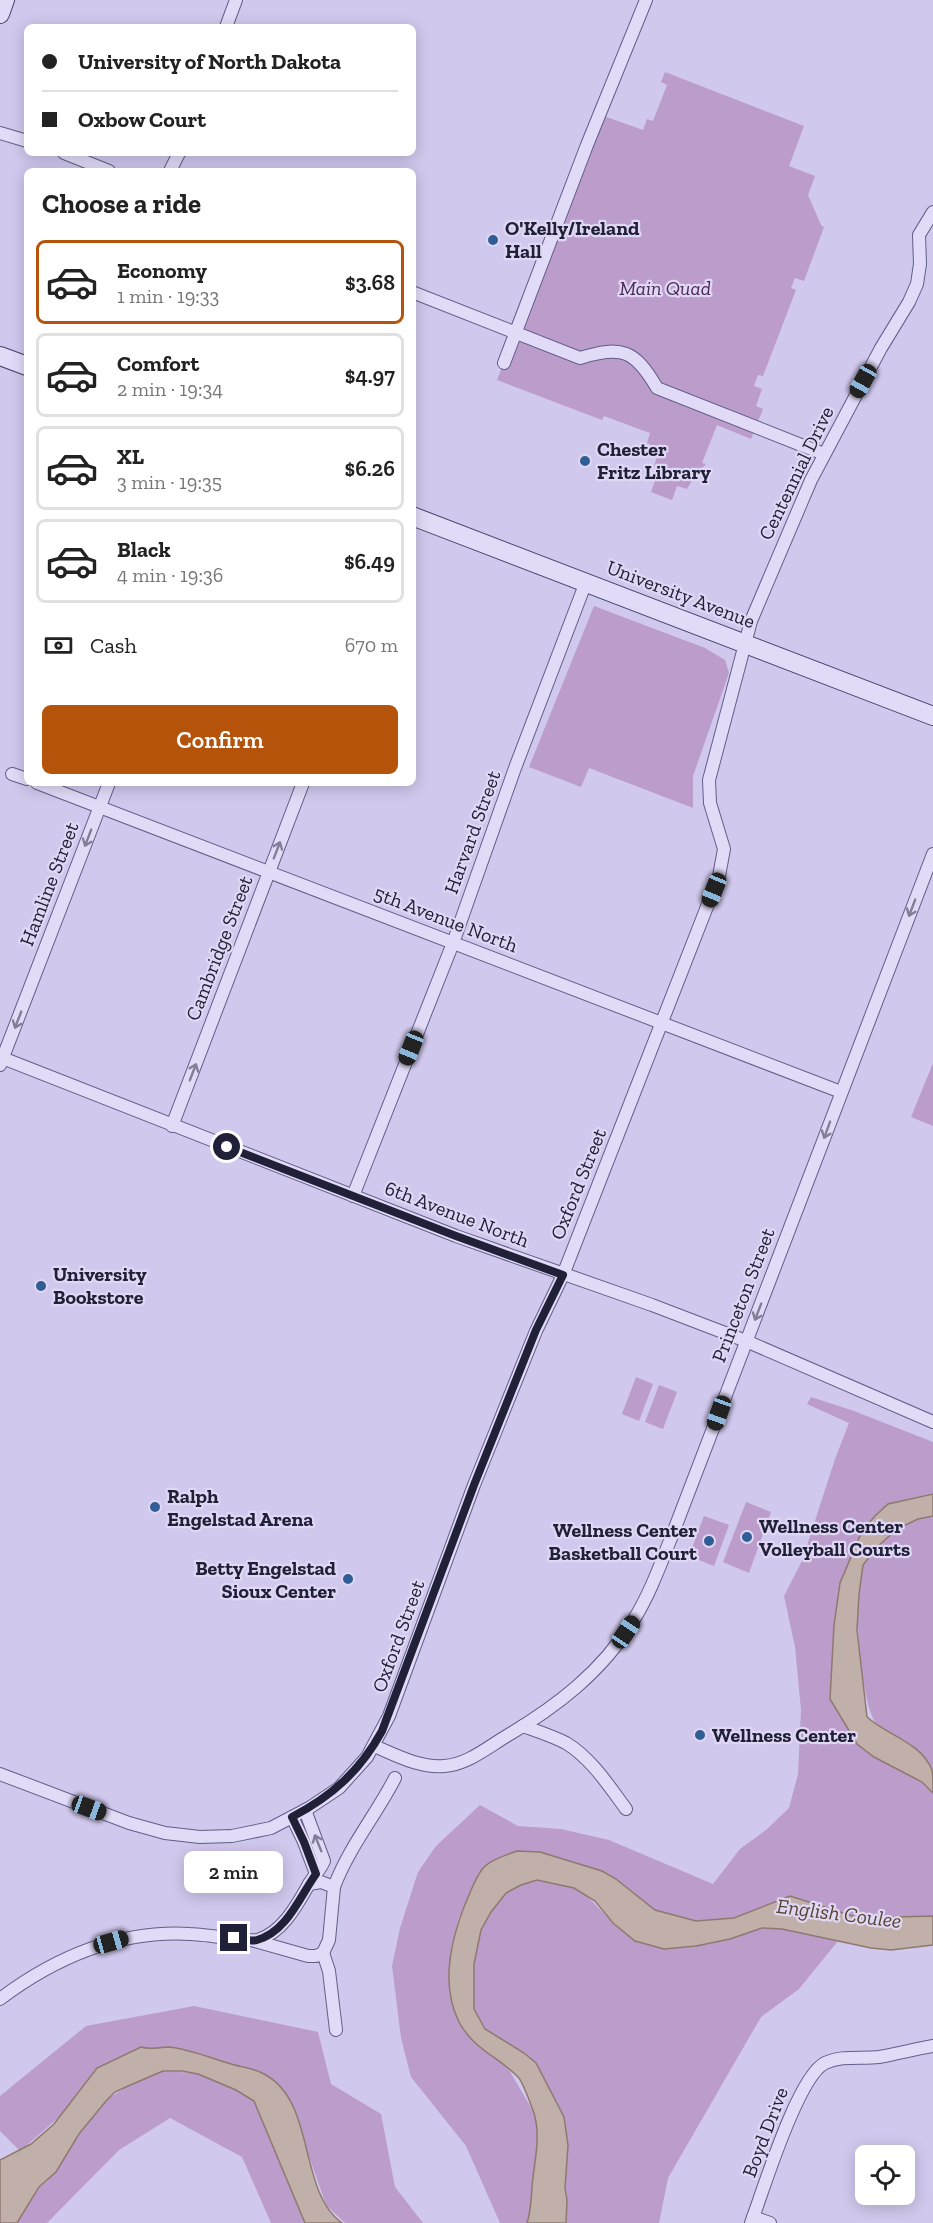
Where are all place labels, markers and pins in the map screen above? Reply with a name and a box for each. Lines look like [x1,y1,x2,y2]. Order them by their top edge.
place label: O'Kelly/Ireland Hall [505,216,640,263]
marker: O'Kelly/Ireland Hall [486,233,500,247]
place label: Chester Fritz Library [597,437,711,484]
marker: Chester Fritz Library [578,454,592,468]
place label: University Bookstore [53,1262,147,1309]
marker: University Bookstore [34,1279,48,1293]
place label: Ralph Engelstad Arena [167,1484,313,1531]
marker: Ralph Engelstad Arena [148,1500,162,1514]
place label: Wellness Center Volleyball Courts [759,1514,910,1561]
place label: Wellness Center Basketball Court [549,1518,698,1565]
marker: Wellness Center Volleyball Courts [740,1530,754,1544]
marker: Wellness Center Basketball Court [702,1534,716,1548]
place label: Betty Engelstad Sioux Center [195,1556,337,1603]
marker: Betty Engelstad Sioux Center [341,1572,355,1586]
place label: Wellness Center [712,1723,856,1747]
marker: Wellness Center [693,1728,707,1742]

